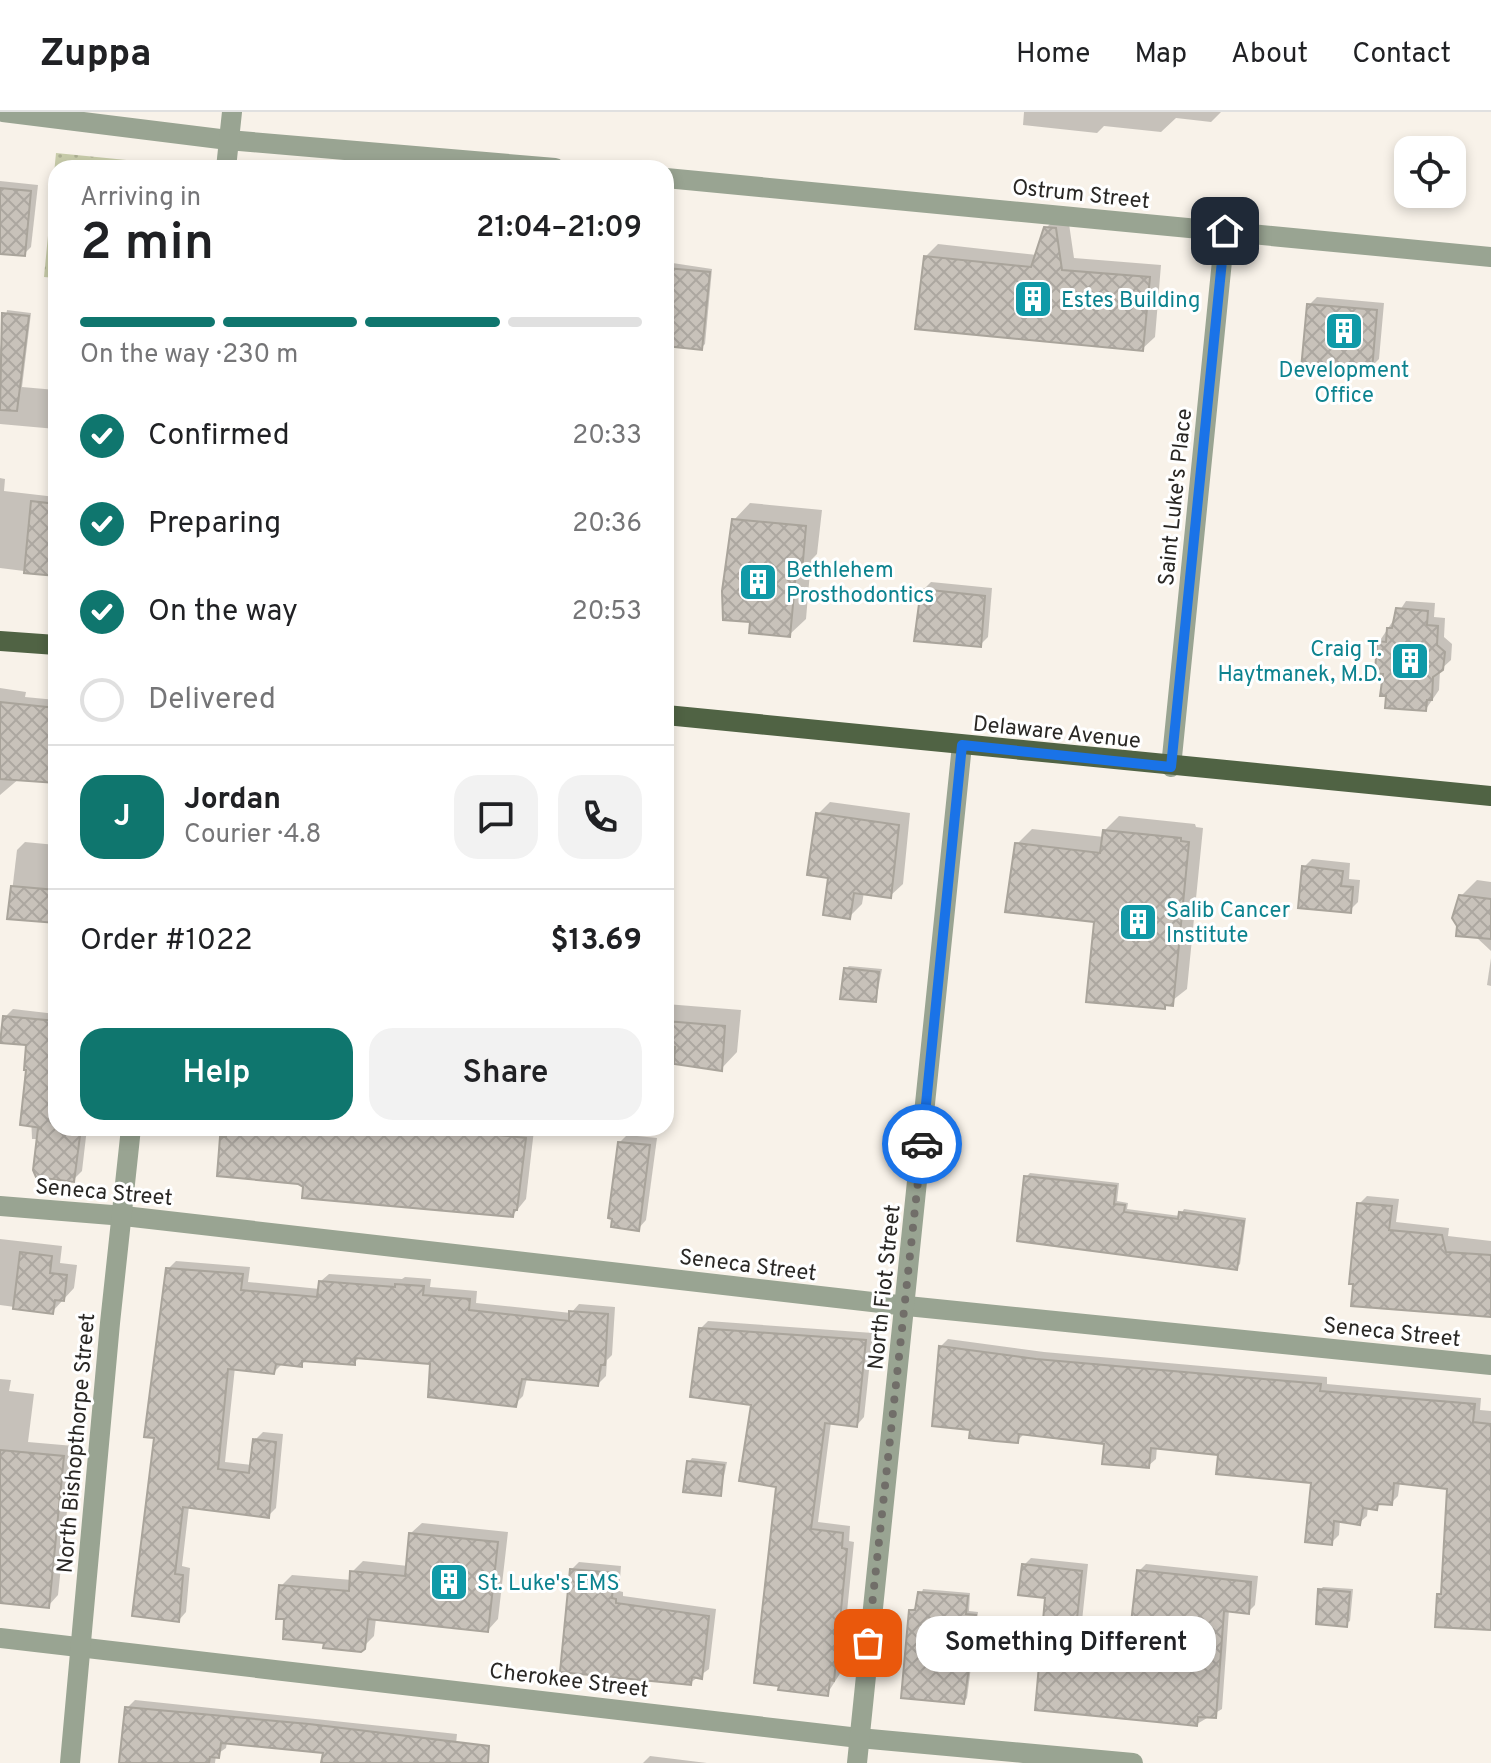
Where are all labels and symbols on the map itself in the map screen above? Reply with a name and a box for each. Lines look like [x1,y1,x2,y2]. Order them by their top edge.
street label: Ostrum Street [1011,175,1151,216]
pin [1191,197,1259,265]
building icon: Estes Building [1012,278,1054,320]
place label: Estes Building [1061,288,1200,315]
building icon: Development Office [1323,310,1365,352]
place label: Development Office [1279,358,1409,410]
street label: Saint Luke's Place [1154,407,1199,587]
place label: Bethlehem Prosthodontics [786,558,934,610]
building icon: Bethlehem Prosthodontics [737,561,779,603]
place label: Craig T. Haytmanek, M.D. [1217,637,1382,689]
building icon: Craig T. Haytmanek, M.D. [1389,640,1431,682]
street label: Delaware Avenue [971,711,1142,756]
place label: Salib Cancer Institute [1166,898,1291,950]
building icon: Salib Cancer Institute [1117,901,1159,943]
courier [882,1104,962,1184]
street label: Seneca Street [34,1174,174,1213]
street label: North Fiot Street [863,1203,908,1371]
street label: Seneca Street [678,1245,818,1288]
street label: North Bishopthorpe Street [53,1312,102,1574]
street label: Seneca Street [1322,1313,1462,1354]
building icon: St. Luke's EMS [428,1561,470,1603]
place label: St. Luke's EMS [477,1571,620,1598]
pin [834,1609,902,1677]
callout: Something Different [916,1615,1216,1671]
street label: Cherokee Street [488,1658,650,1705]

